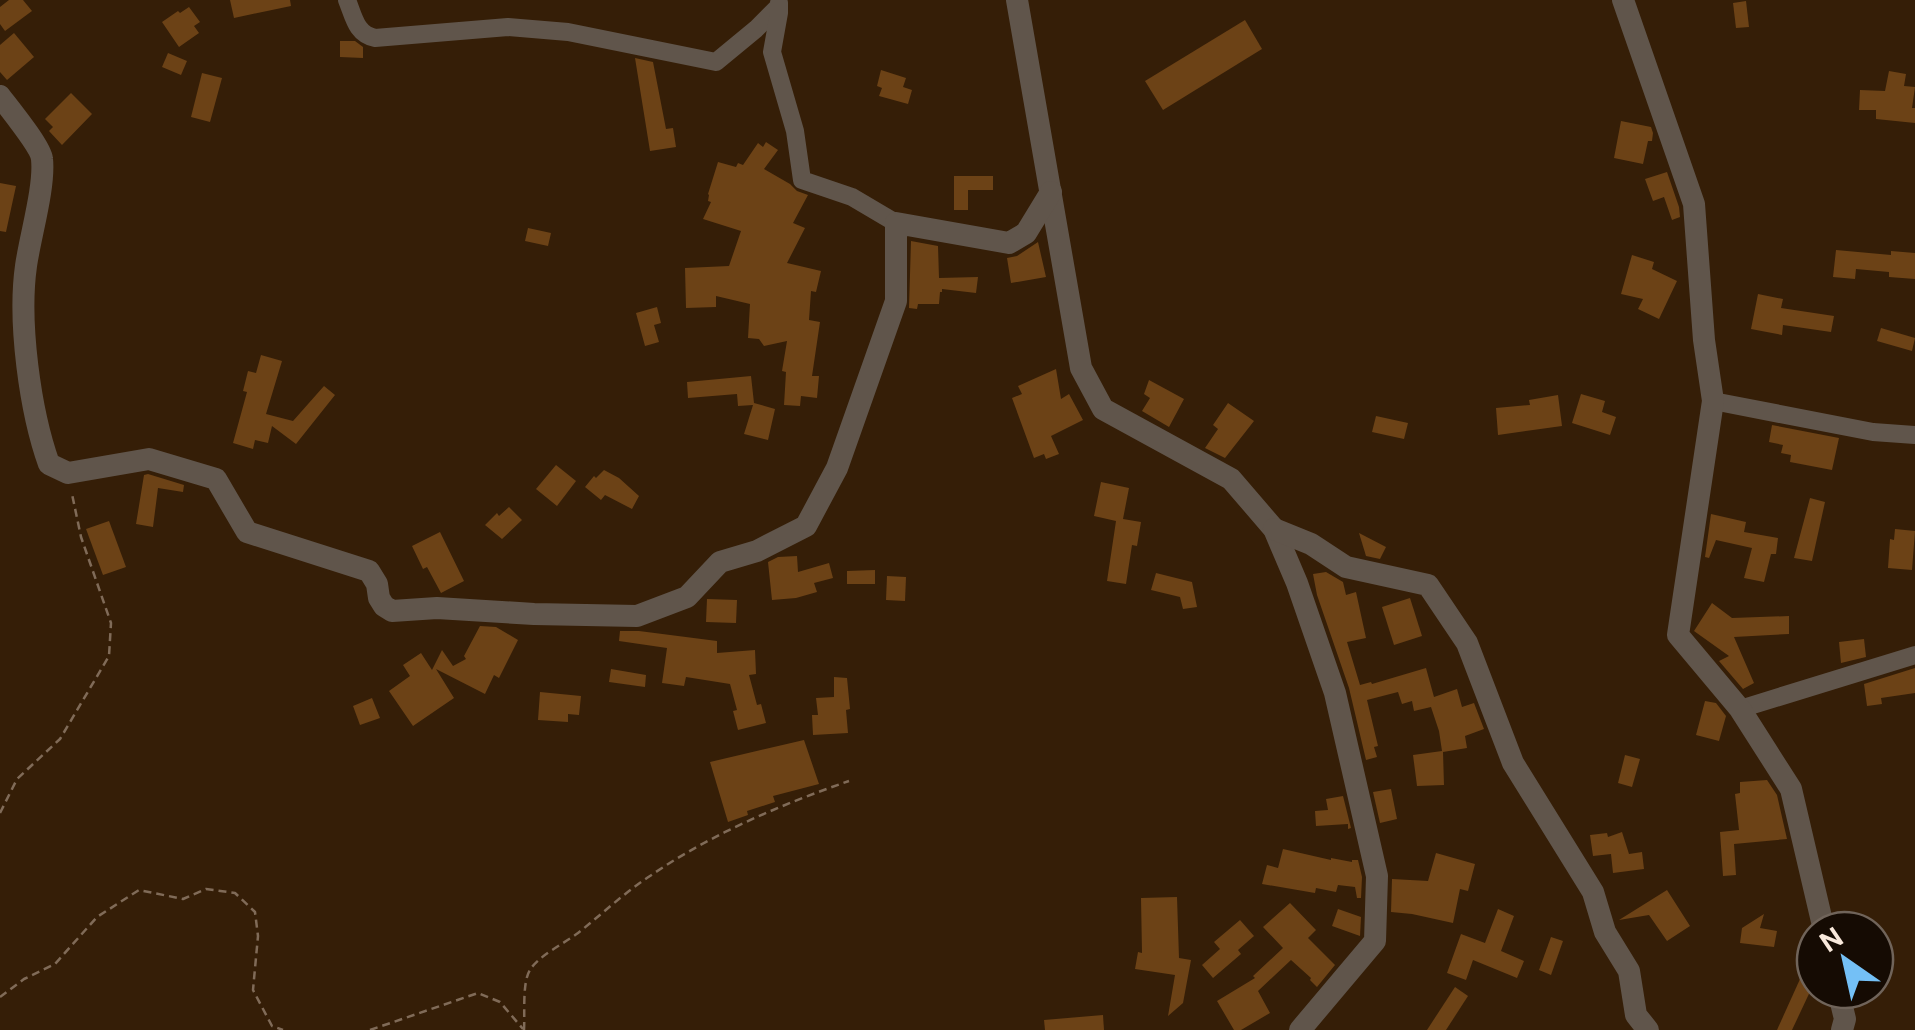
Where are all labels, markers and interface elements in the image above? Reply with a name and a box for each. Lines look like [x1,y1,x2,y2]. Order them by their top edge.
north arrow [1795,910,1895,1010]
text: N [1812,919,1850,961]

